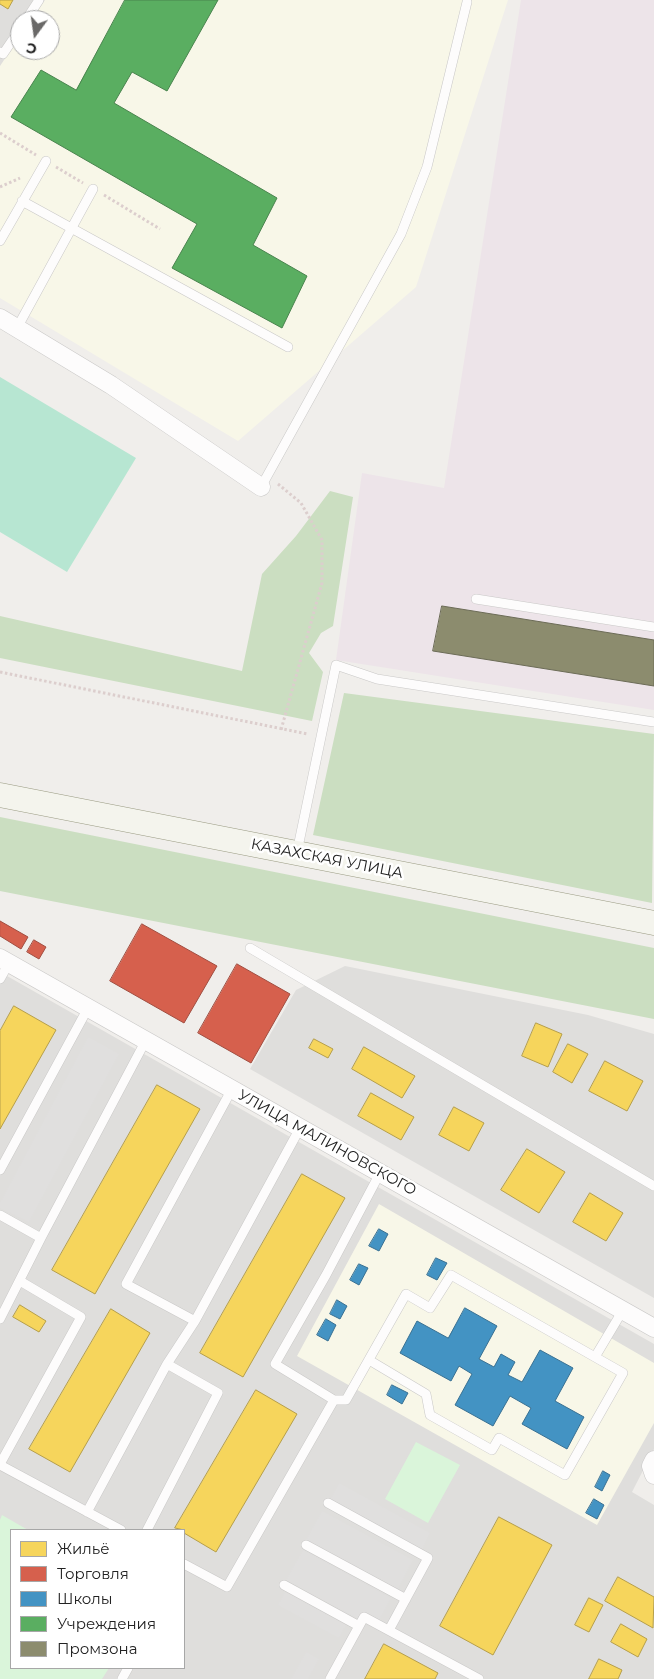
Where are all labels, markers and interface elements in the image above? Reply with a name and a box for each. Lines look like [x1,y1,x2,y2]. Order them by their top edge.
north arrow [10,10,60,60]
text: С [25,39,39,59]
street label: КАЗАХСКАЯ УЛИЦА [249,835,405,883]
street label: УЛИЦА МАЛИНОВСКОГО [235,1086,419,1200]
legend [10,1529,185,1669]
text: Жильё [57,1539,110,1558]
text: Торговля [57,1564,129,1583]
text: Школы [57,1589,113,1608]
text: Учреждения [57,1614,156,1633]
text: Промзона [57,1639,137,1658]

